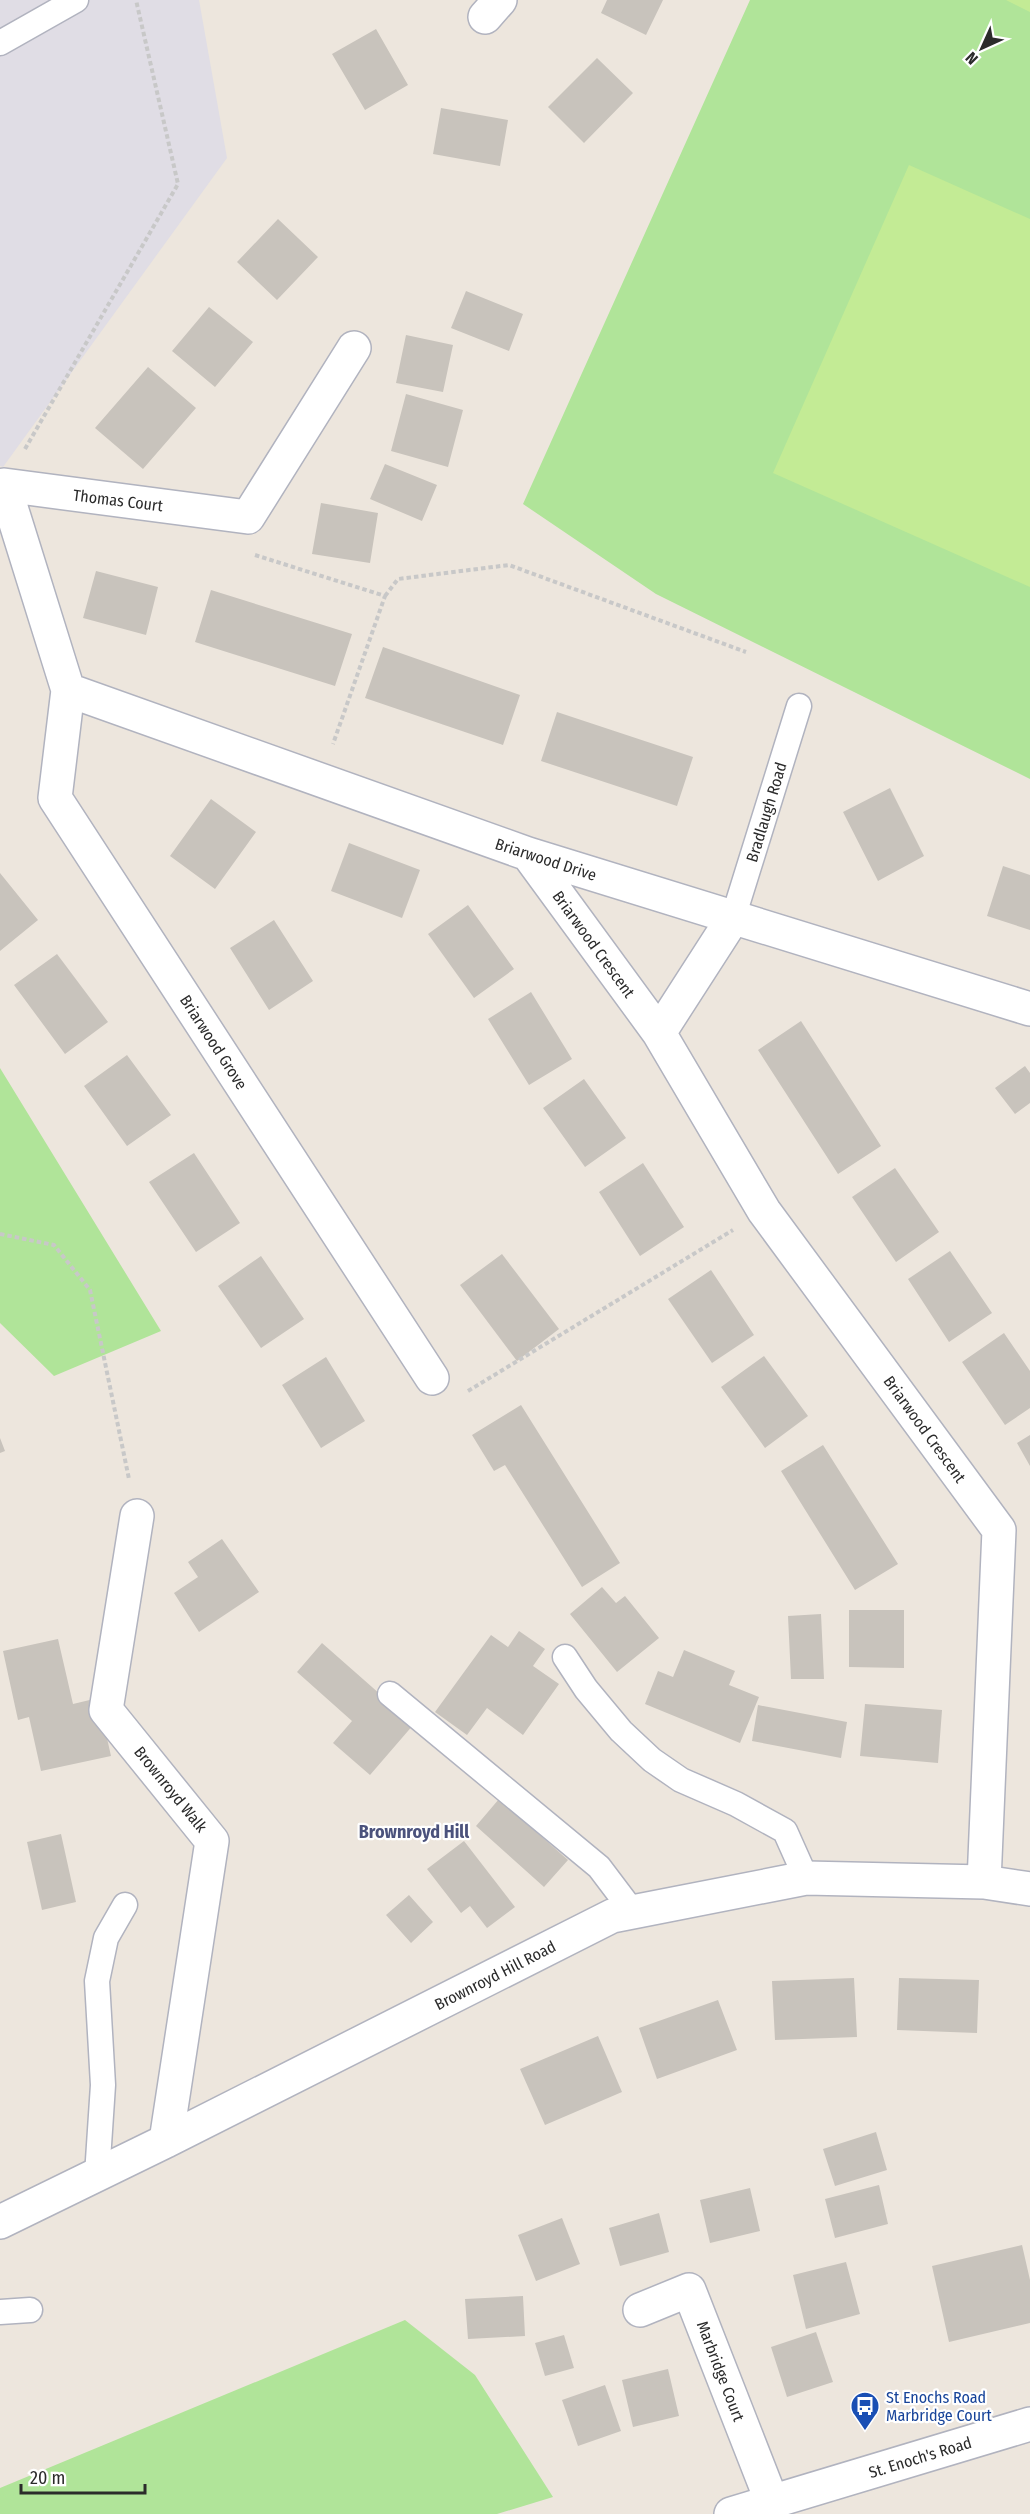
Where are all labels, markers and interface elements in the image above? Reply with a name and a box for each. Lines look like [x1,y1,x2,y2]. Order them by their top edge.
north arrow [952,18,1012,78]
text: N [962,48,982,68]
street label: Thomas Court [72,486,165,516]
street label: Bradlaugh Road [742,760,791,864]
street label: Briarwood Drive [493,834,599,885]
street label: Briarwood Crescent [548,887,639,1002]
street label: Briarwood Grove [176,991,251,1093]
street label: Briarwood Crescent [879,1372,970,1487]
street label: Brownroyd Walk [130,1743,211,1837]
district label: Brownroyd Hill [359,1821,469,1843]
street label: Brownroyd Hill Road [432,1937,559,2014]
street label: Marbridge Court [693,2318,749,2425]
place label: St Enochs Road Marbridge Court [886,2388,993,2425]
bus stop icon: St Enochs Road Marbridge Court [849,2390,881,2432]
street label: St. Enoch's Road [866,2433,974,2482]
scale bar [21,2457,146,2495]
text: 20 m [30,2467,65,2489]

